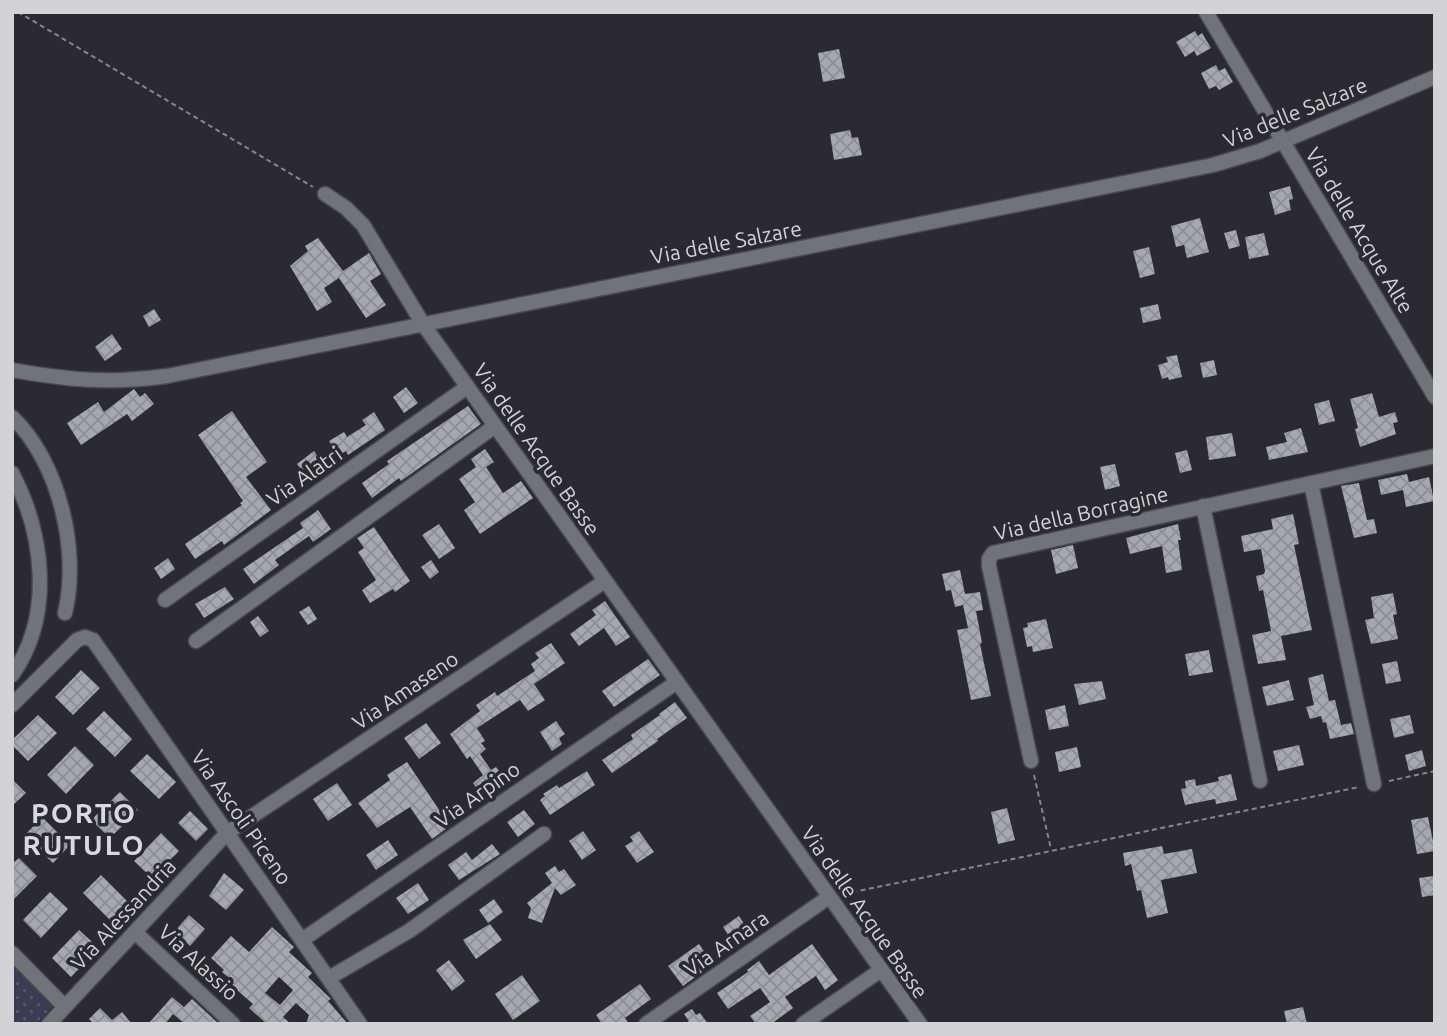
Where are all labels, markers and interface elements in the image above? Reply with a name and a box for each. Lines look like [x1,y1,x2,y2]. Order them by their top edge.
street label: Via delle Salzare [1219,72,1371,152]
street label: Via delle Acque Alte [1301,143,1419,317]
street label: Via delle Salzare [648,216,804,268]
street label: Via delle Acque Basse [469,359,605,539]
street label: Via Alatri [262,441,346,511]
street label: Via della Borragine [991,481,1171,545]
street label: Via Amaseno [348,646,462,734]
street label: Via Ascoli Piceno [187,745,297,889]
street label: Via Arpino [430,756,524,832]
district label: PORTO RUTULO [22,797,146,860]
street label: Via delle Acque Basse [797,822,933,1002]
street label: Via Alessandria [66,854,180,974]
street label: Via Arnara [679,905,773,981]
street label: Via Alassio [154,919,244,1005]

